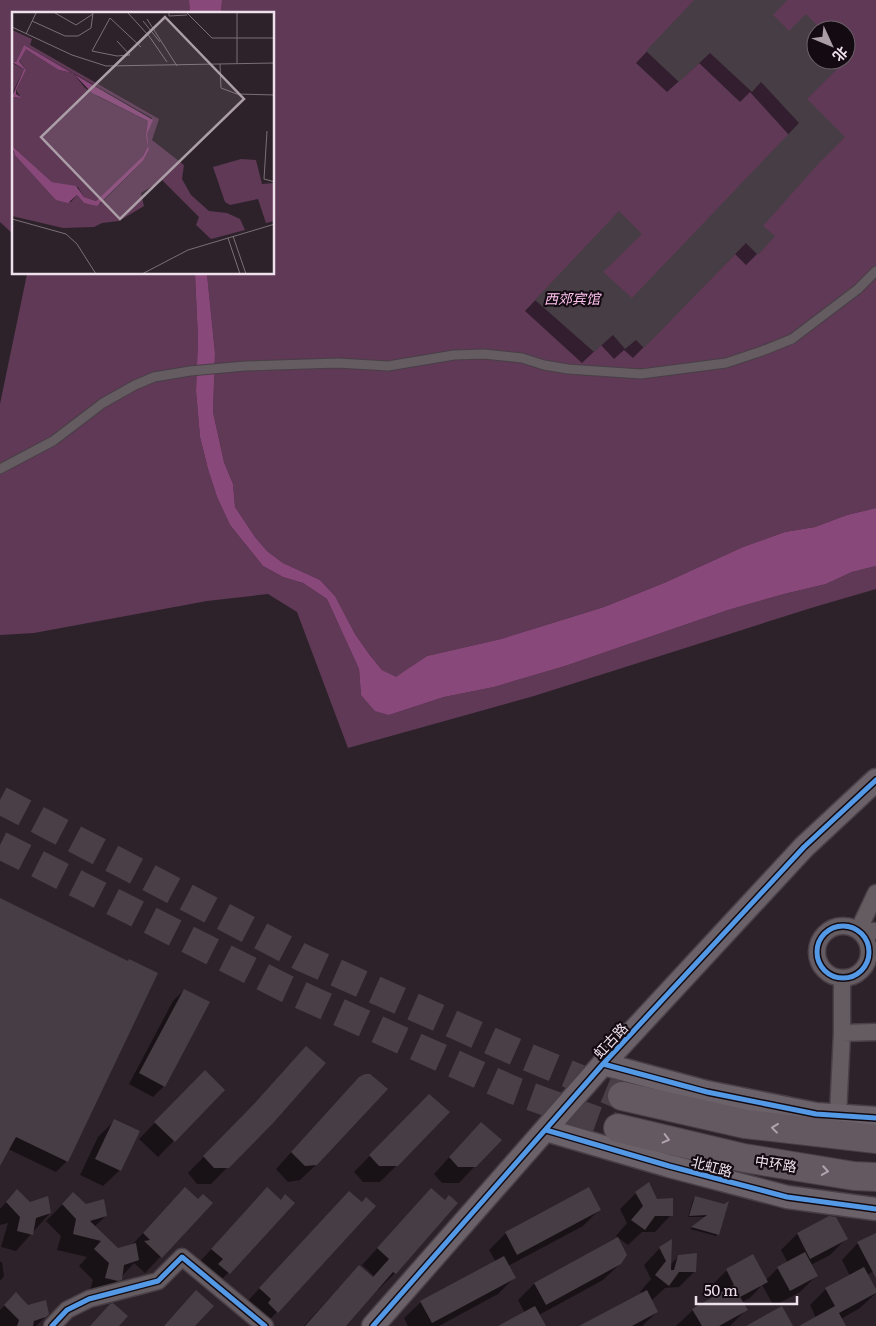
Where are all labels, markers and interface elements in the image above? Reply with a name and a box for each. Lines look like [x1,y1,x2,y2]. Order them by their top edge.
inset map [12,12,275,275]
north arrow [806,20,856,70]
text: 北 [829,43,853,67]
park label: 西郊宾馆 [544,288,602,308]
street label: 虹古路 [588,1018,632,1062]
one-way arrow [771,1123,779,1134]
one-way arrow [661,1133,670,1144]
street label: 中环路 [754,1150,798,1176]
street label: 北虹路 [689,1151,735,1181]
one-way arrow [820,1166,829,1176]
scale bar [696,1274,797,1306]
text: 50 m [704,1278,738,1301]

